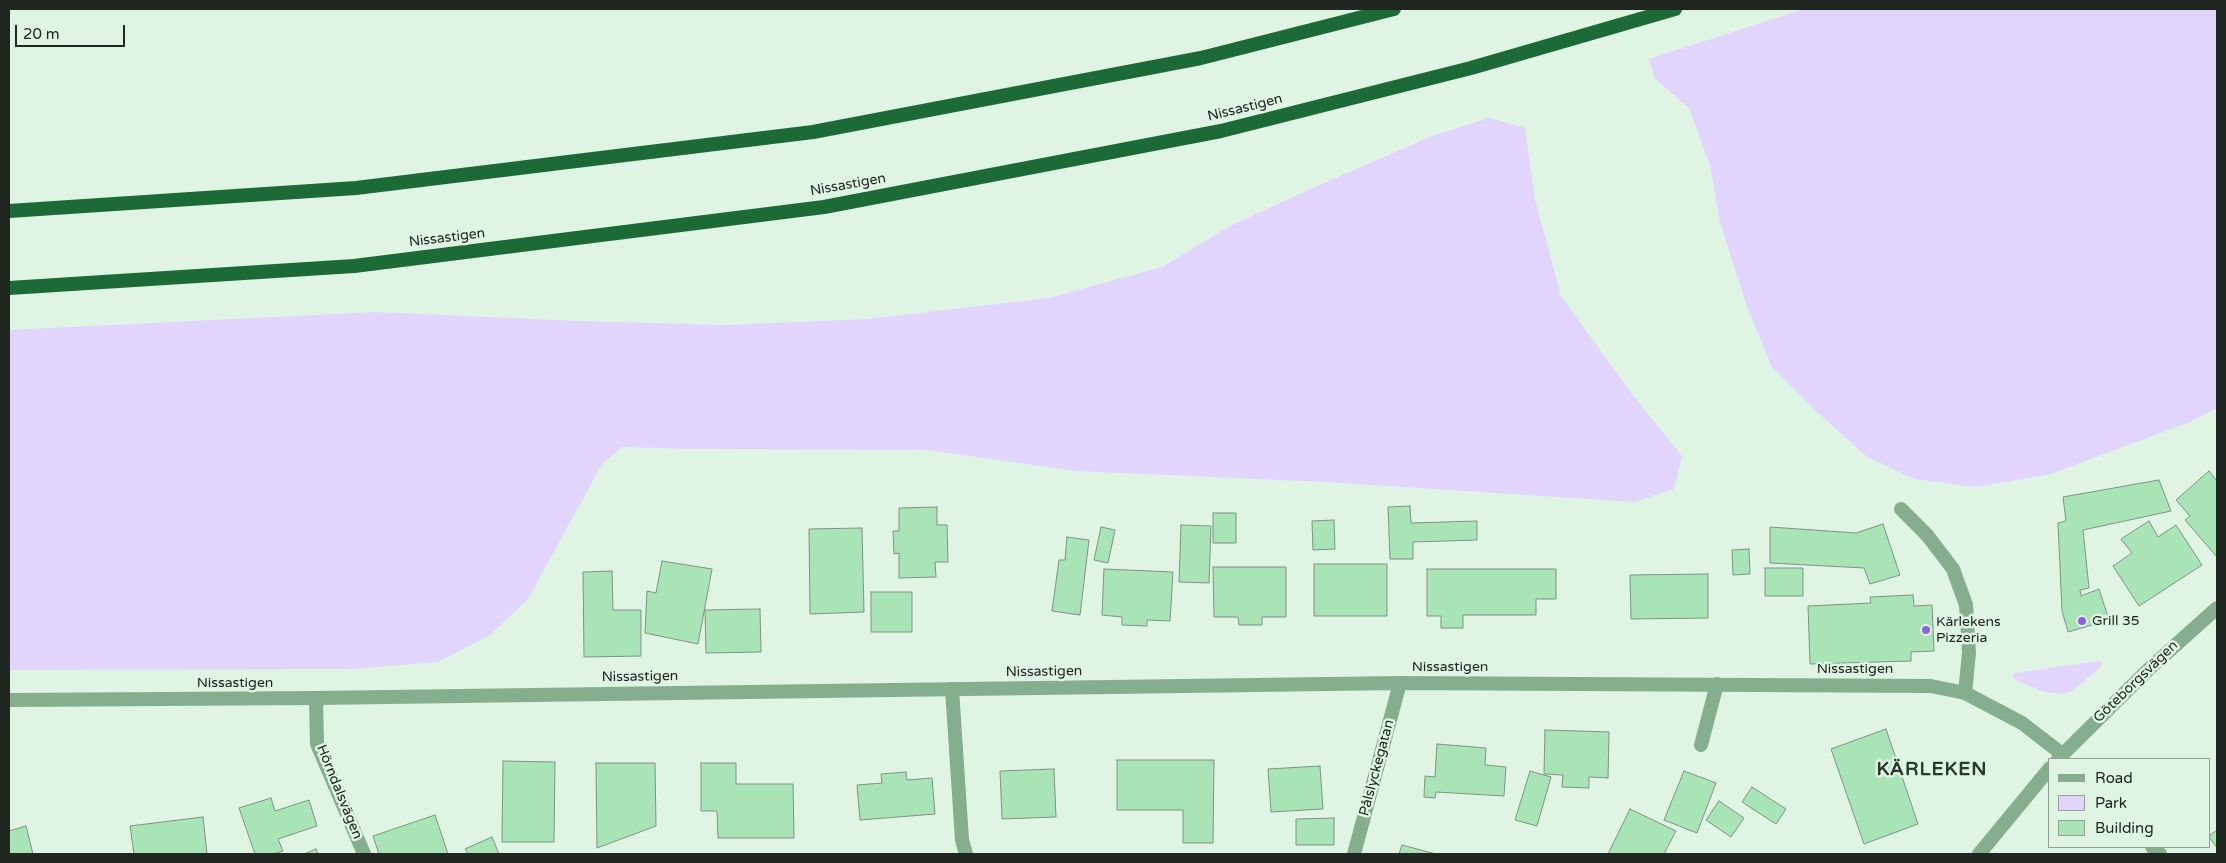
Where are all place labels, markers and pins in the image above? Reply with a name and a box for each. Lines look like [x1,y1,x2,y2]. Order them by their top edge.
place label: Grill 35 [2092,613,2140,629]
place label: Kärlekens Pizzeria [1936,614,2001,646]
marker: Grill 35 [2076,615,2088,627]
marker: Kärlekens Pizzeria [1920,624,1932,636]

